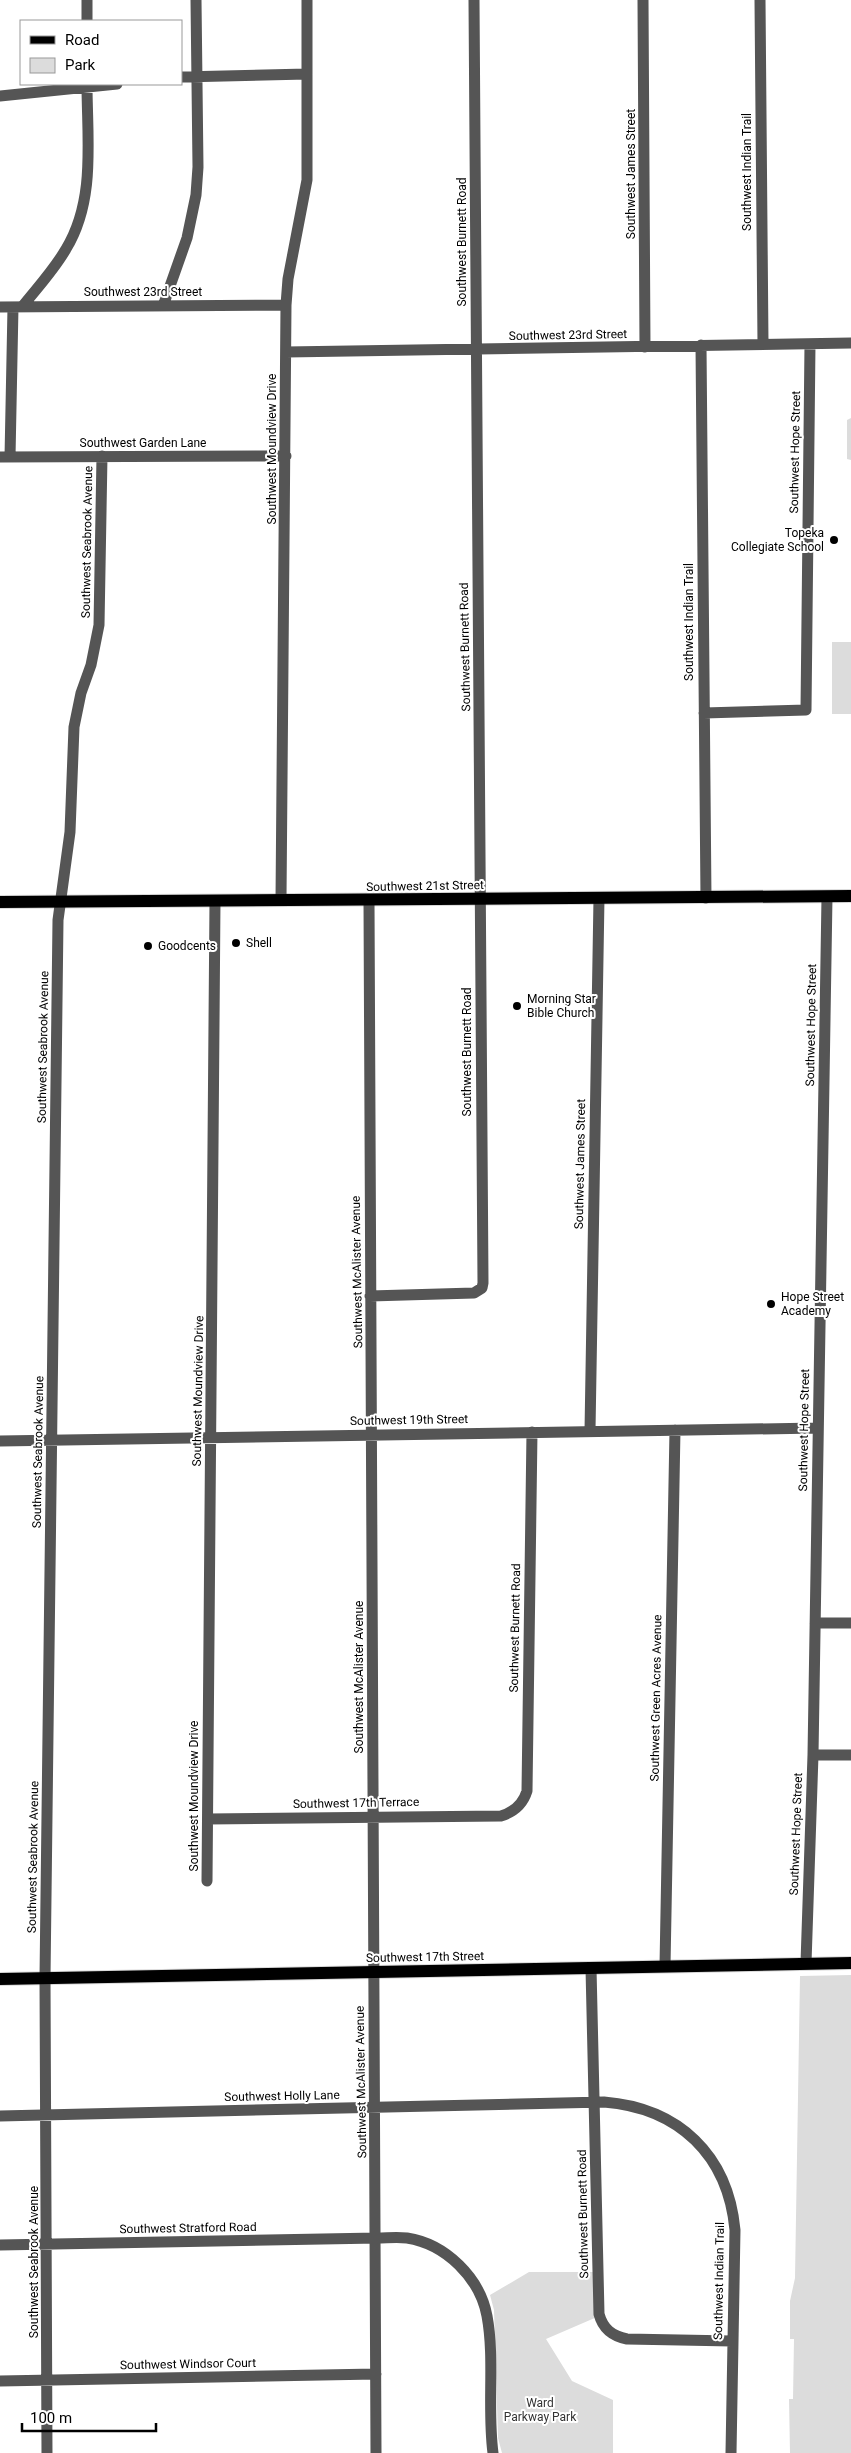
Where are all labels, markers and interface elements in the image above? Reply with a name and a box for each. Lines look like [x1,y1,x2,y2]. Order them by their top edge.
legend [20,20,182,85]
text: Road [65,31,99,49]
text: Park [65,56,96,74]
street label: Southwest James Street [624,109,638,239]
street label: Southwest Indian Trail [740,113,754,231]
street label: Southwest Burnett Road [455,177,469,307]
street label: Southwest 23rd Street [84,285,202,299]
street label: Southwest 23rd Street [509,327,627,343]
street label: Southwest Moundview Drive [265,374,279,524]
street label: Southwest Hope Street [787,390,803,513]
street label: Southwest Garden Lane [80,436,206,450]
street label: Southwest Seabrook Avenue [79,466,95,618]
place label: Topeka Collegiate School [731,526,824,554]
marker: Topeka Collegiate School [828,534,840,546]
street label: Southwest Indian Trail [682,563,696,681]
street label: Southwest Burnett Road [457,582,473,712]
street label: Southwest 21st Street [366,878,484,894]
place label: Shell [246,936,272,950]
marker: Shell [230,937,242,949]
place label: Goodcents [158,939,216,953]
marker: Goodcents [142,940,154,952]
street label: Southwest Hope Street [803,963,819,1086]
street label: Southwest Seabrook Avenue [35,971,51,1123]
street label: Southwest Burnett Road [460,987,474,1117]
place label: Morning Star Bible Church [527,992,596,1020]
marker: Morning Star Bible Church [511,1000,523,1012]
street label: Southwest James Street [572,1099,588,1229]
street label: Southwest McAlister Avenue [349,1195,365,1349]
place label: Hope Street Academy [781,1290,844,1318]
marker: Hope Street Academy [765,1298,777,1310]
street label: Southwest Moundview Drive [190,1315,206,1467]
street label: Southwest Hope Street [796,1368,812,1491]
street label: Southwest Seabrook Avenue [30,1376,46,1528]
street label: Southwest 19th Street [350,1412,468,1428]
street label: Southwest Burnett Road [507,1563,523,1693]
street label: Southwest McAlister Avenue [352,1601,366,1753]
street label: Southwest Green Acres Avenue [648,1614,664,1782]
street label: Southwest Moundview Drive [187,1721,201,1871]
street label: Southwest Hope Street [787,1772,805,1896]
street label: Southwest Seabrook Avenue [25,1781,41,1933]
street label: Southwest 17th Terrace [293,1795,419,1811]
street label: Southwest 17th Street [366,1949,484,1965]
street label: Southwest McAlister Avenue [353,2005,369,2159]
street label: Southwest Holly Lane [224,2088,340,2104]
street label: Southwest Burnett Road [575,2149,591,2279]
street label: Southwest Seabrook Avenue [27,2186,41,2338]
street label: Southwest Stratford Road [119,2220,257,2236]
street label: Southwest Indian Trail [711,2222,727,2340]
street label: Southwest Windsor Court [120,2356,256,2372]
park label: Ward Parkway Park [504,2396,577,2424]
scale bar [22,2400,156,2432]
text: 100 m [30,2409,72,2427]

